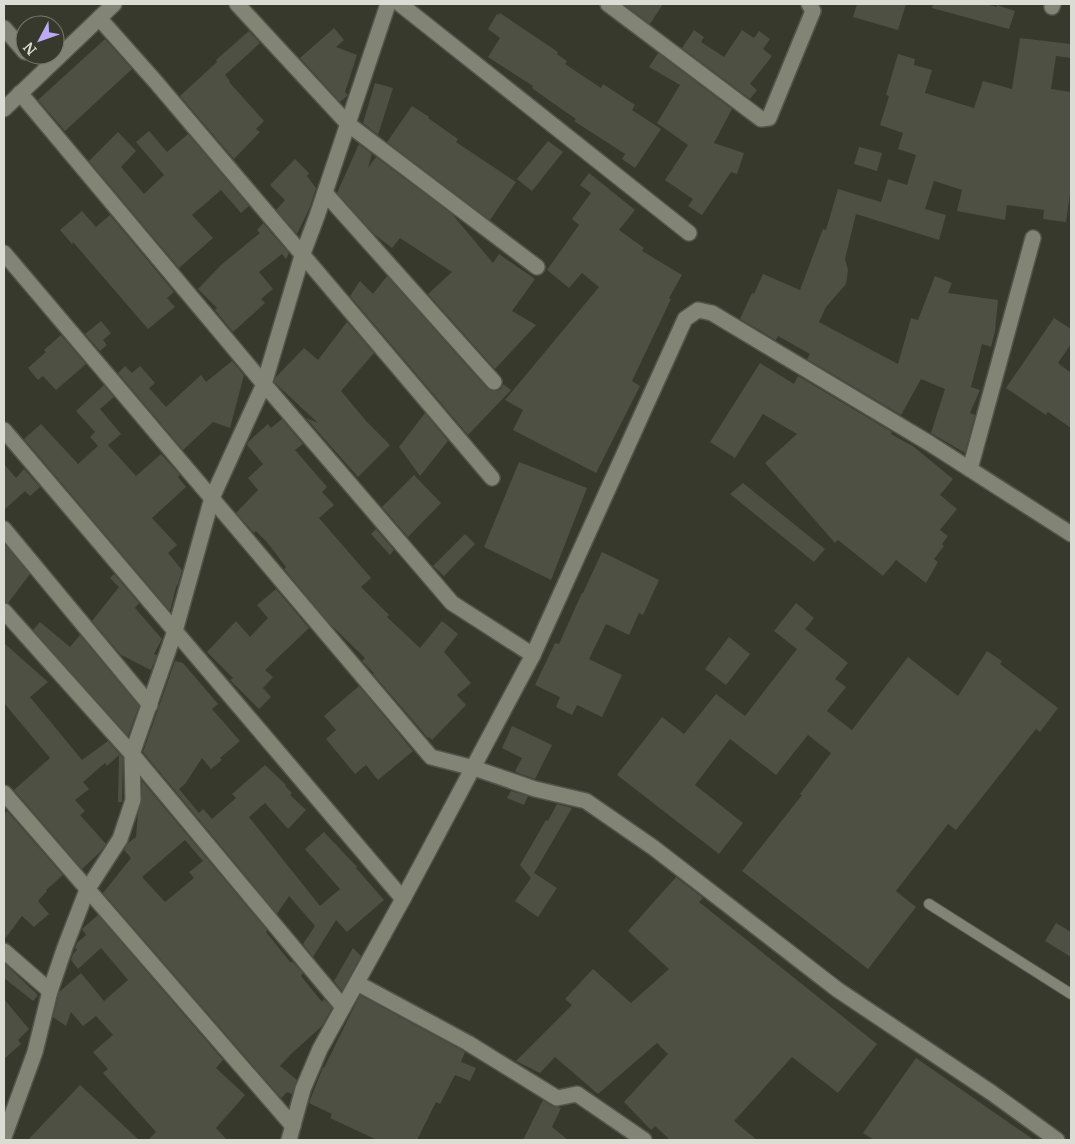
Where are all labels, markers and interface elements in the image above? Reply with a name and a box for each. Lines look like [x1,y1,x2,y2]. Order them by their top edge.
north arrow [15,15,65,65]
text: N [20,38,41,59]

